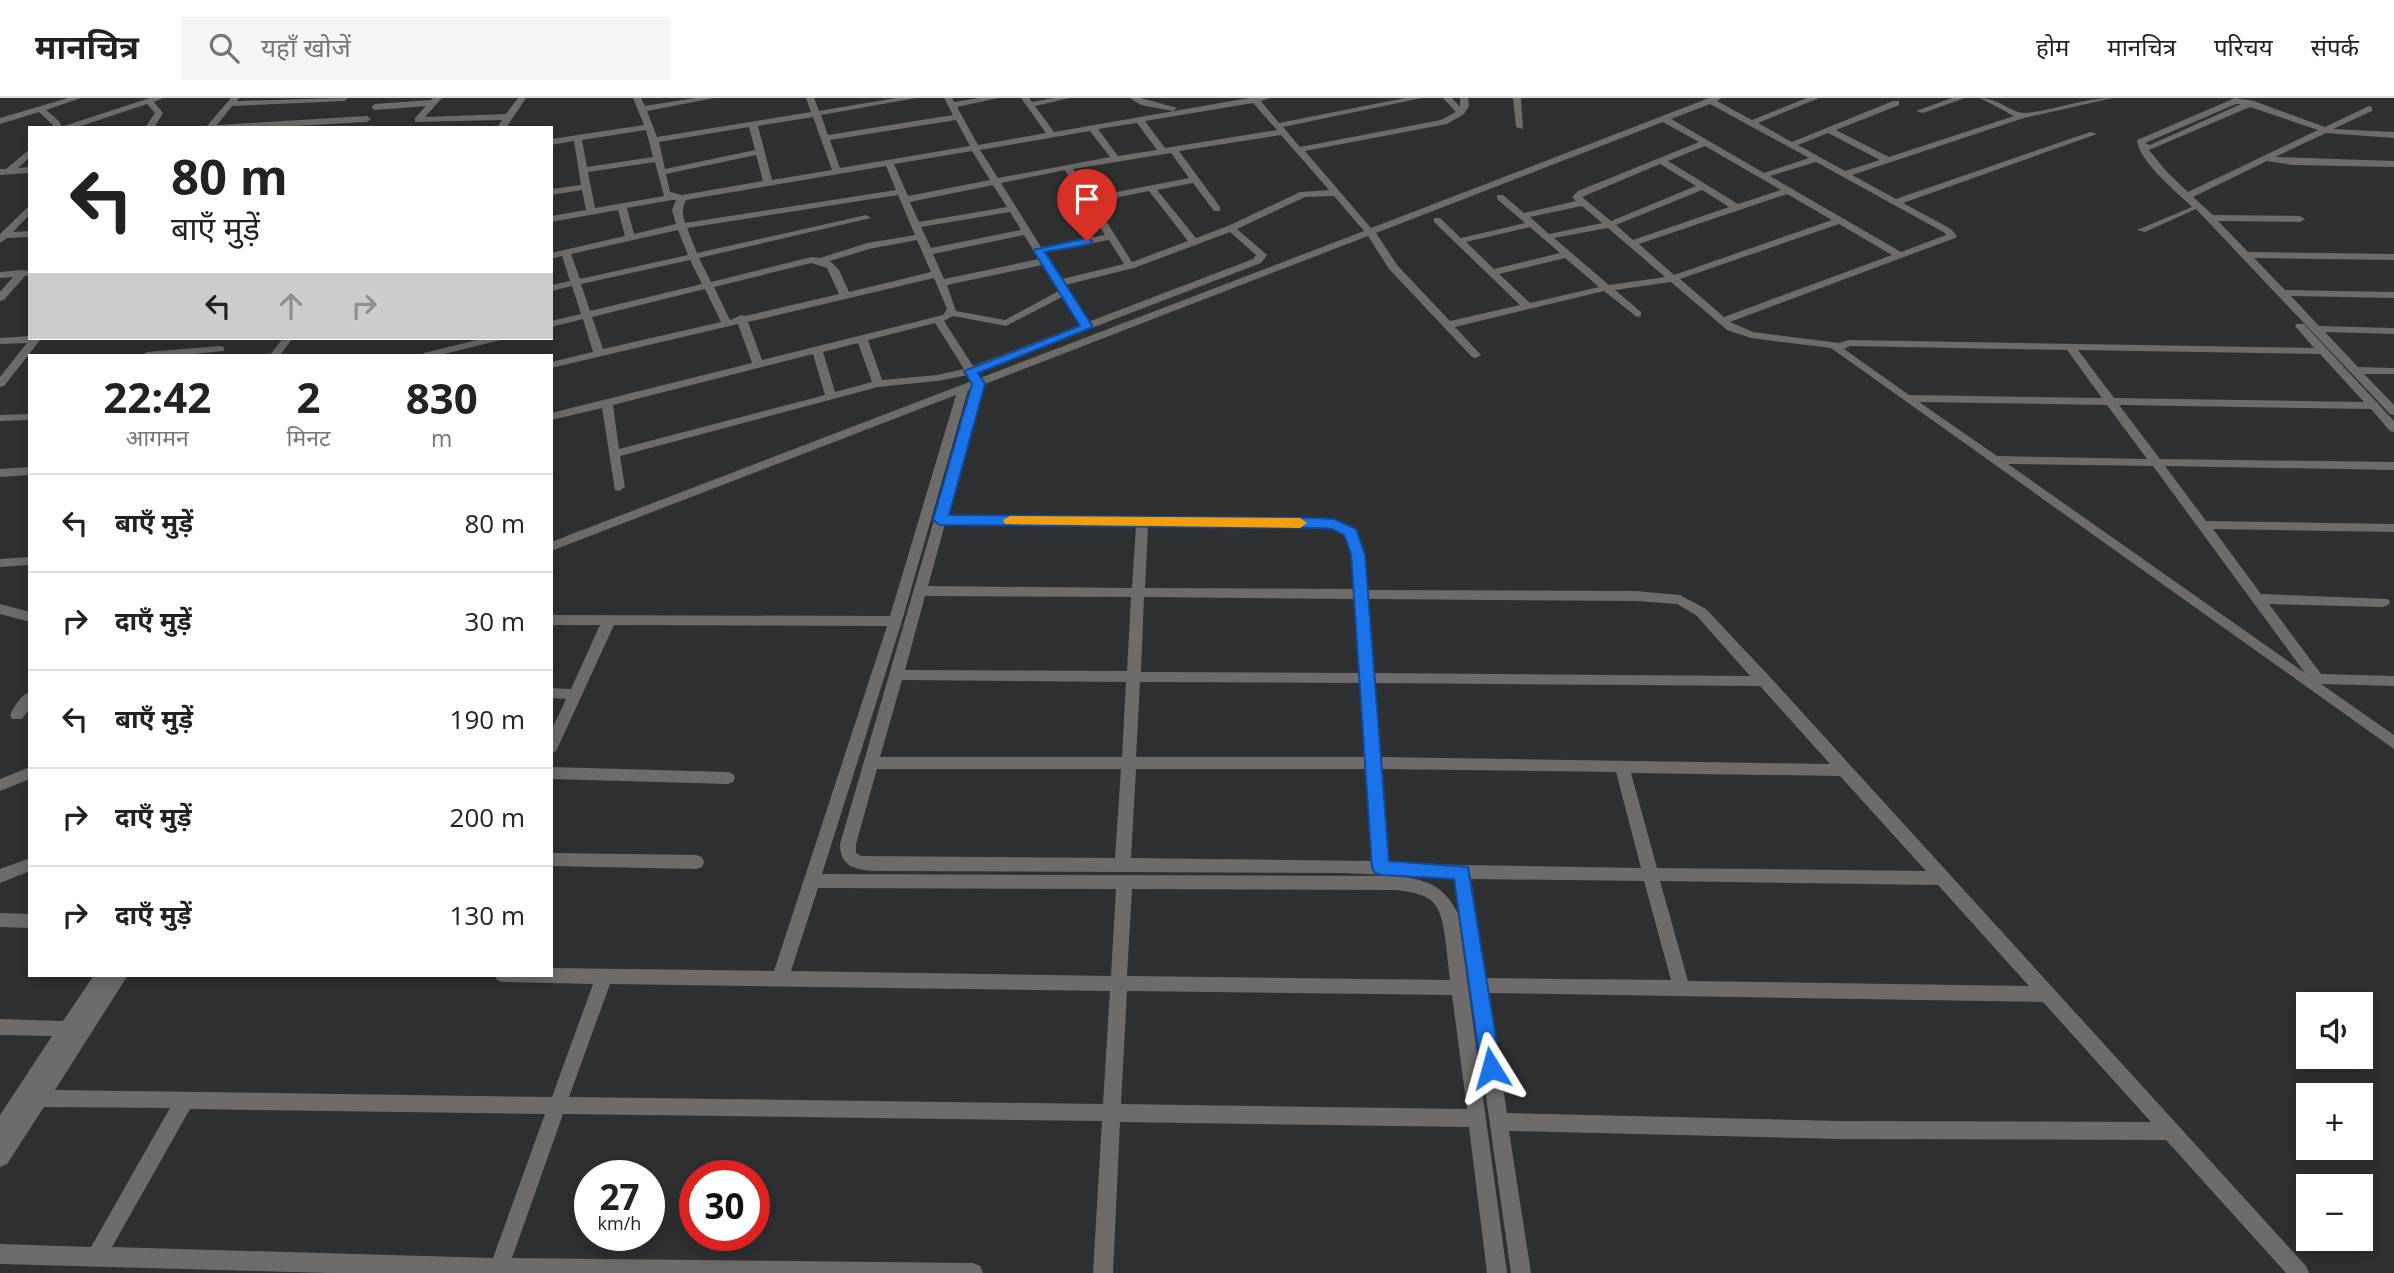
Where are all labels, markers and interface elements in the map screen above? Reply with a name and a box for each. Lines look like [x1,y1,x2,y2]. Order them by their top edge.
search box [181,17,671,80]
text: मानचित्र [35,24,139,69]
icon: search [205,29,243,67]
text: यहाँ खोजें [261,29,351,65]
text: होम [2036,30,2069,63]
text: मानचित्र [2107,30,2176,63]
text: परिचय [2214,30,2273,63]
text: संपर्क [2311,30,2359,63]
text: 80 m [171,143,288,209]
icon: left [56,154,147,245]
pin [1057,169,1117,241]
icon: arrive [1068,180,1106,218]
text: बाएँ मुड़ें [171,206,260,249]
icon: left [199,287,237,325]
icon: ahead [272,287,310,325]
icon: right [345,287,383,325]
text: 22:42 [103,368,211,425]
text: 2 [296,368,321,425]
text: 830 [406,369,478,426]
text: आगमन [126,421,189,453]
text: मिनट [286,421,331,453]
text: m [431,422,452,454]
icon: left [56,504,94,542]
text: बाएँ मुड़ें [115,504,193,540]
text: 80 m [464,505,525,541]
icon: right [56,602,94,640]
text: दाएँ मुड़ें [115,602,192,638]
text: 30 m [464,603,525,639]
icon: left [56,700,94,738]
text: बाएँ मुड़ें [115,700,193,736]
text: 190 m [450,701,525,737]
icon: right [56,798,94,836]
text: दाएँ मुड़ें [115,798,192,834]
text: 200 m [450,799,525,835]
icon: right [56,896,94,934]
text: दाएँ मुड़ें [115,896,192,932]
text: 130 m [450,897,525,933]
map controls [2296,992,2373,1251]
button: sound [2296,992,2373,1069]
position arrow [1454,1031,1528,1105]
button: + [2296,1083,2373,1160]
speed limit sign: 30 [679,1160,770,1251]
text: 27 [599,1173,640,1220]
button: − [2296,1174,2373,1251]
text: km/h [598,1211,641,1235]

